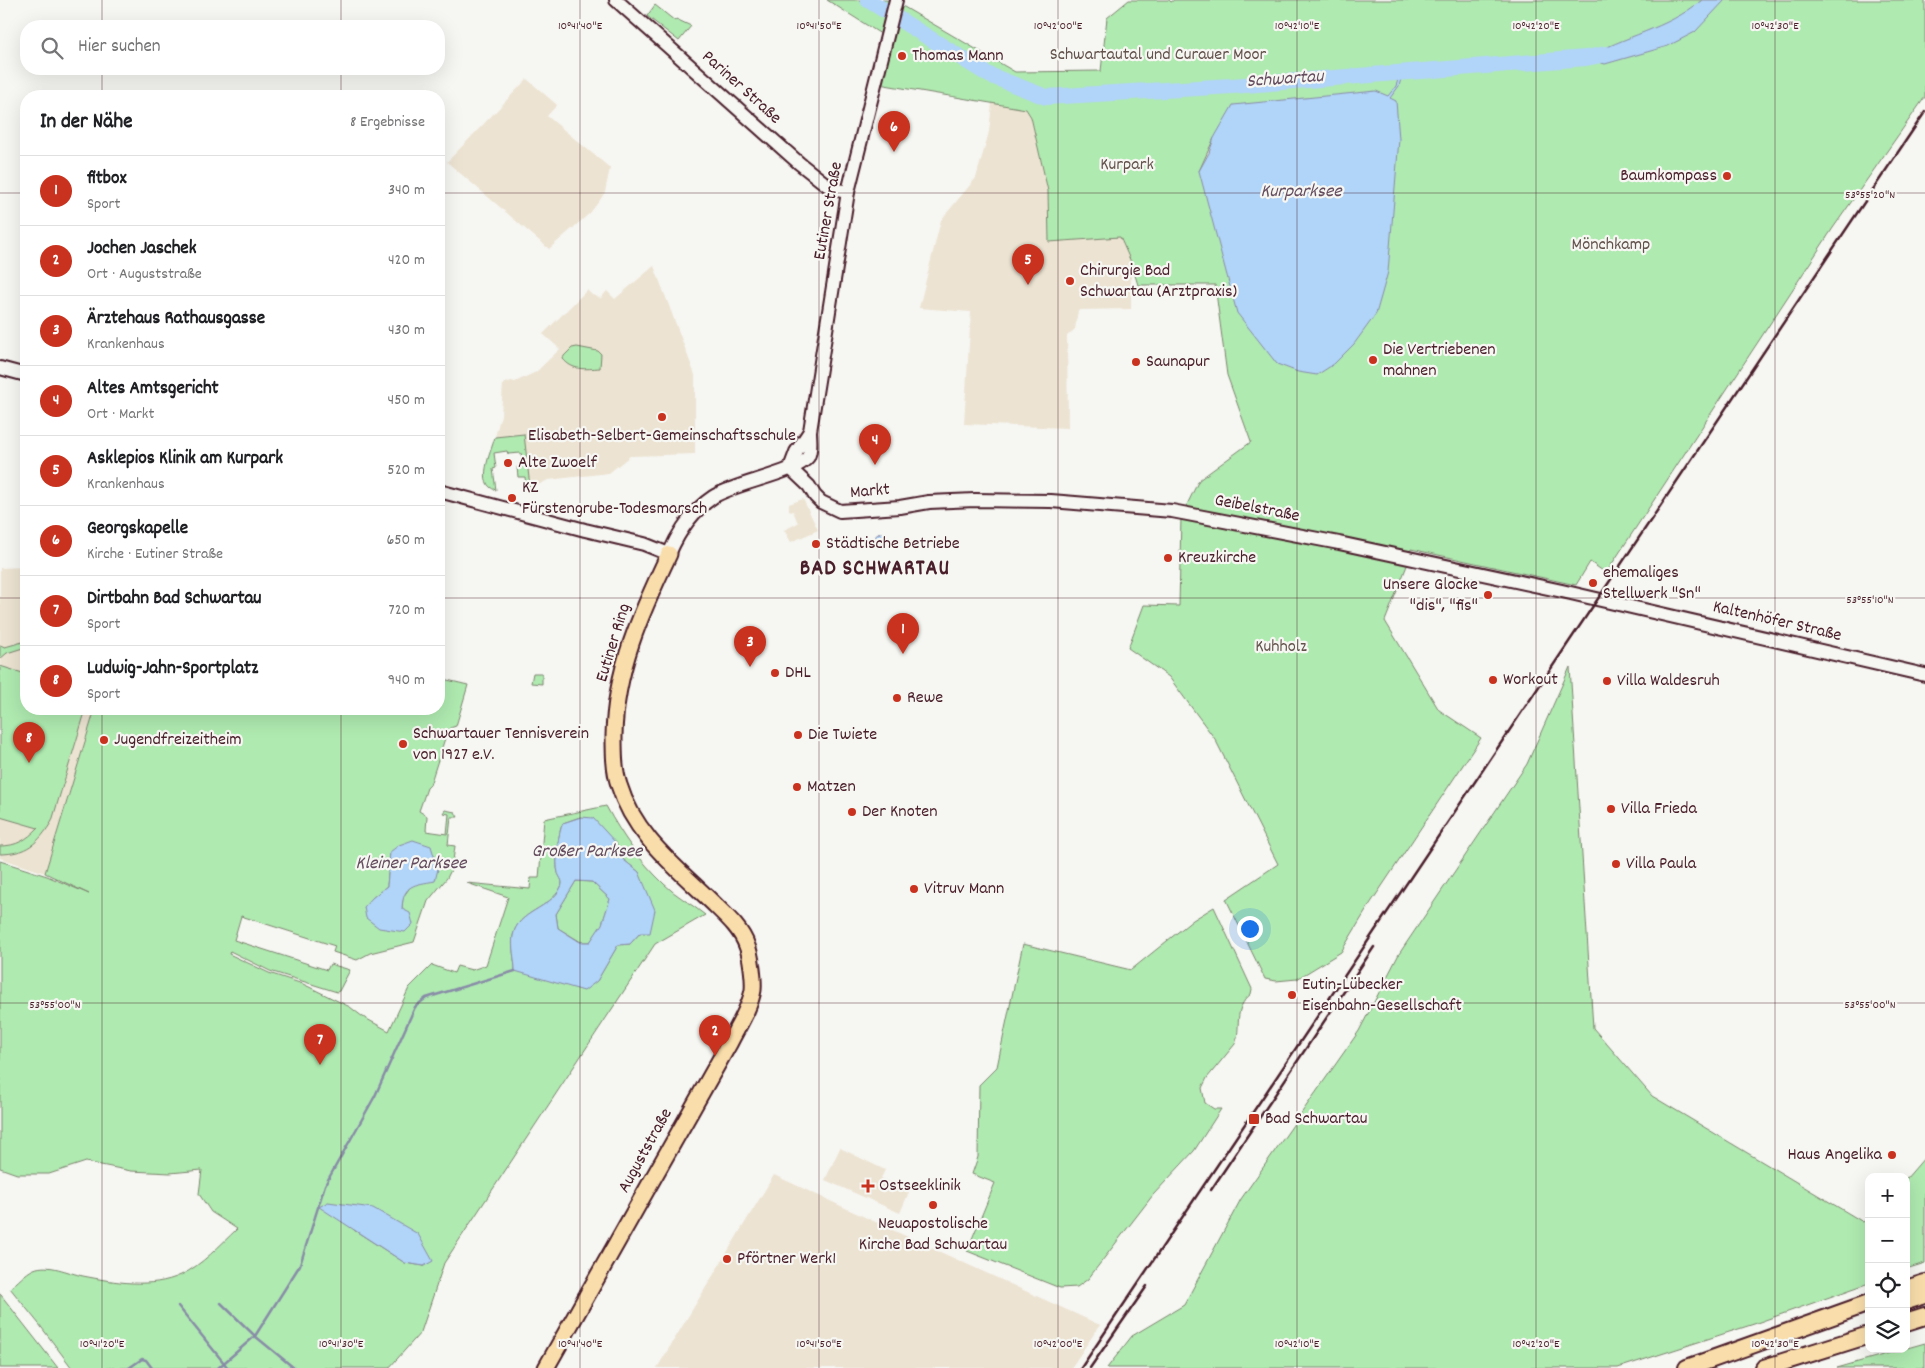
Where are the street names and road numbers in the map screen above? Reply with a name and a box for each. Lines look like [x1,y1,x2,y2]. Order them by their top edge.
street label: Pariner Straße [696,45,787,131]
street label: Eutiner Straße [808,160,850,262]
street label: Markt [849,478,891,506]
street label: Geibelstraße [1212,489,1302,529]
street label: Kaltenhöfer Straße [1710,595,1844,649]
street label: Eutiner Ring [590,600,638,685]
street label: Auguststraße [612,1104,680,1198]

